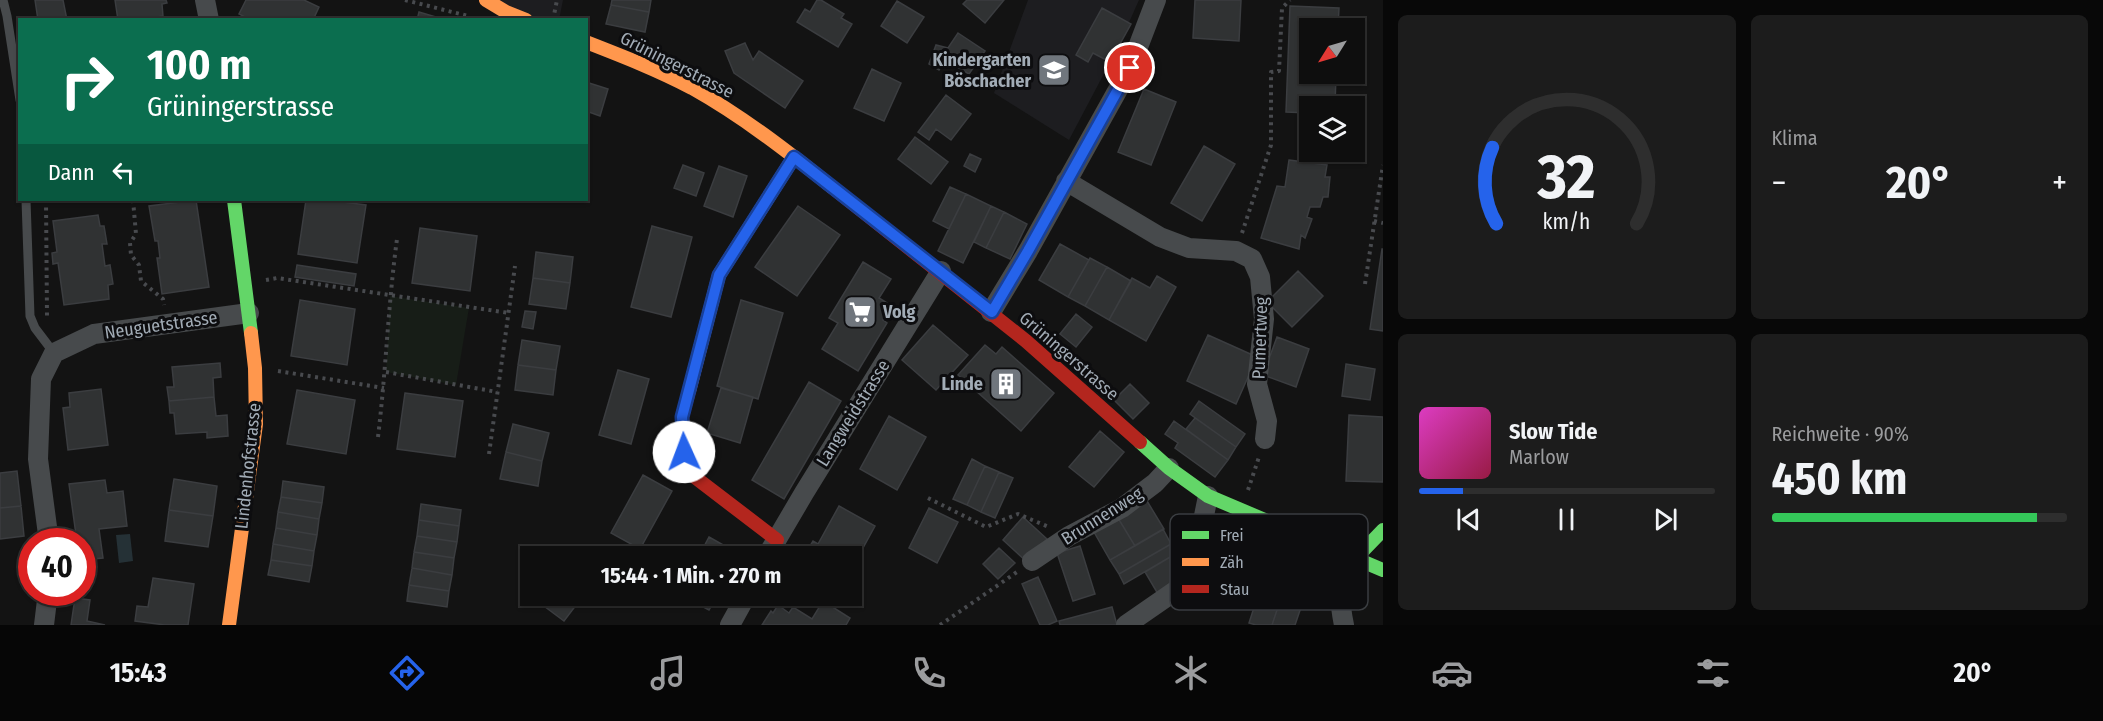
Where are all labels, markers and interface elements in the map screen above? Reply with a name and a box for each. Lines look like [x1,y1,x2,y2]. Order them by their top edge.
north arrow [1299,18,1365,84]
map controls [1299,18,1365,162]
street label: Grüningerstrasse [616,27,738,103]
text: 100 m [147,40,251,90]
icon: right [48,42,126,120]
pin [1104,42,1155,93]
place label: Kindergarten Böschacher [932,49,1031,92]
icon: arrive [1113,51,1146,84]
school or university icon: Kindergarten Böschacher [1036,52,1072,88]
text: Grüningerstrasse [147,91,334,123]
button: layers [1299,96,1365,162]
text: Klima [1772,126,1818,150]
text: 32 [1537,140,1596,215]
icon: left [107,156,140,189]
text: 20° [1886,156,1952,210]
text: Dann [48,159,95,186]
text: − [1772,163,1786,203]
text: + [2052,163,2067,203]
text: km/h [1543,209,1591,235]
supermarket icon: Volg [842,294,878,330]
street label: Pumertweg [1248,296,1272,380]
place label: Volg [882,301,916,323]
street label: Neuguetstrasse [103,306,219,344]
street label: Grüningerstrasse [1015,307,1123,405]
street label: Langweidstrasse [811,356,895,470]
building icon: Linde [988,366,1024,402]
place label: Linde [942,373,983,395]
street label: Lindenhofstrasse [230,402,266,530]
text: Slow Tide [1509,418,1597,445]
position arrow [652,420,716,484]
text: Reichweite · 90% [1772,422,1909,446]
text: Marlow [1509,445,1569,469]
text: 450 km [1772,452,1907,506]
street label: Brunnenweg [1057,482,1147,550]
icon: previous [1452,503,1485,536]
icon: pause [1550,503,1583,536]
icon: next [1649,503,1682,536]
legend [1170,514,1368,610]
text: Frei [1220,526,1244,545]
speed limit sign: 40 [18,528,96,606]
text: Zäh [1220,553,1244,572]
text: 15:44 · 1 Min. · 270 m [601,562,781,589]
text: Stau [1220,580,1249,599]
icon: directions [386,652,428,694]
icon: music [647,652,689,694]
icon: phone [908,652,950,694]
icon: climate [1170,652,1212,694]
icon: car [1431,652,1473,694]
icon: filters [1692,652,1734,694]
text: 15:43 [110,657,167,689]
text: 20° [1953,657,1993,689]

